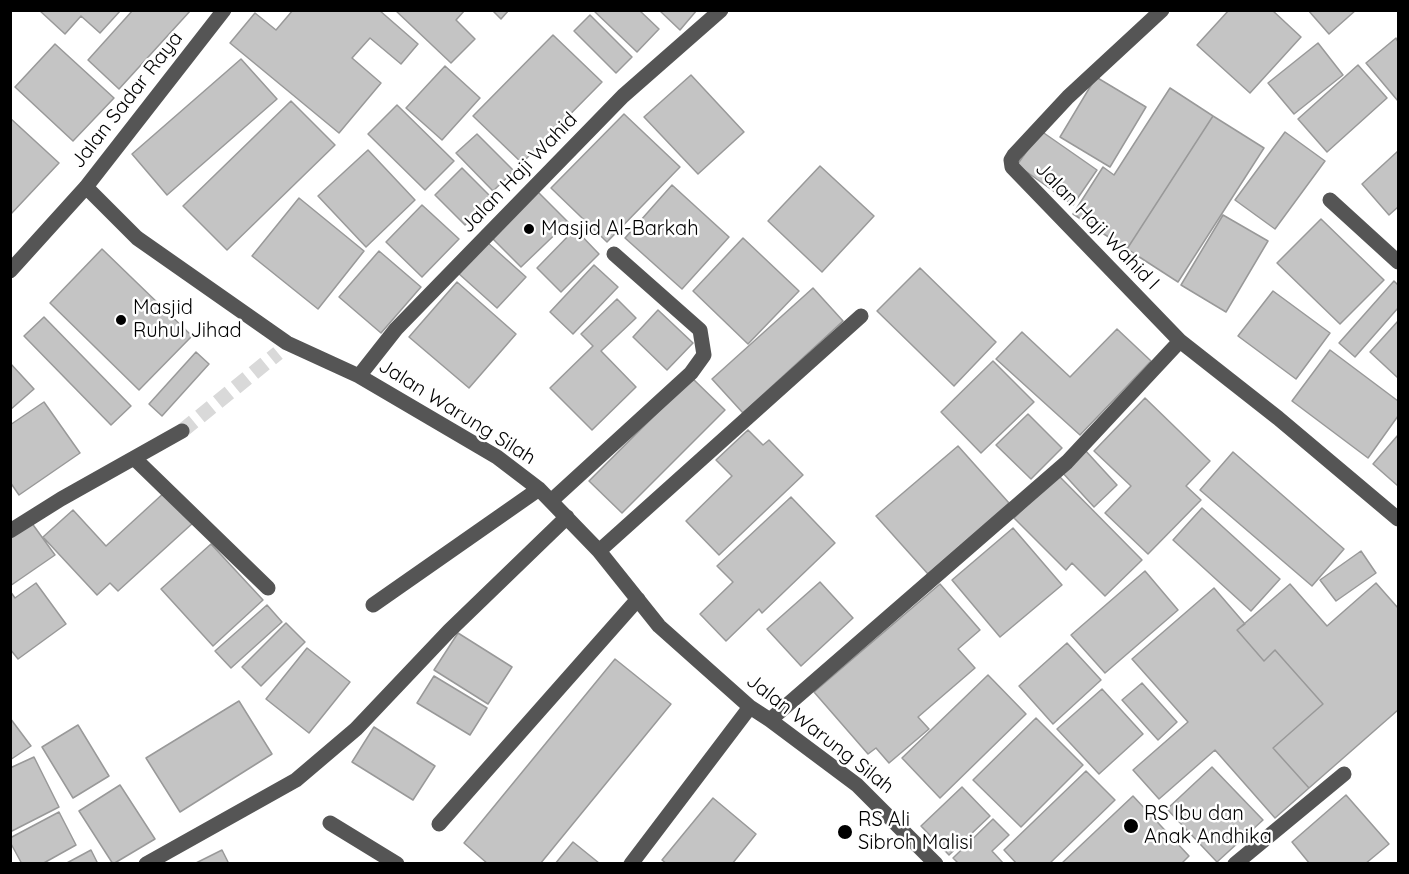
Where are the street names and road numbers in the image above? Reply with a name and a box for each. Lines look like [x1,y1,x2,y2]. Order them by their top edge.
street label: Jalan Sadar Raya [66,27,188,173]
street label: Jalan Haji Wahid [455,108,583,238]
street label: Jalan Haji Wahid I [1030,157,1164,295]
street label: Jalan Warung Silah [374,354,540,470]
street label: Jalan Warung Silah [741,669,899,799]

